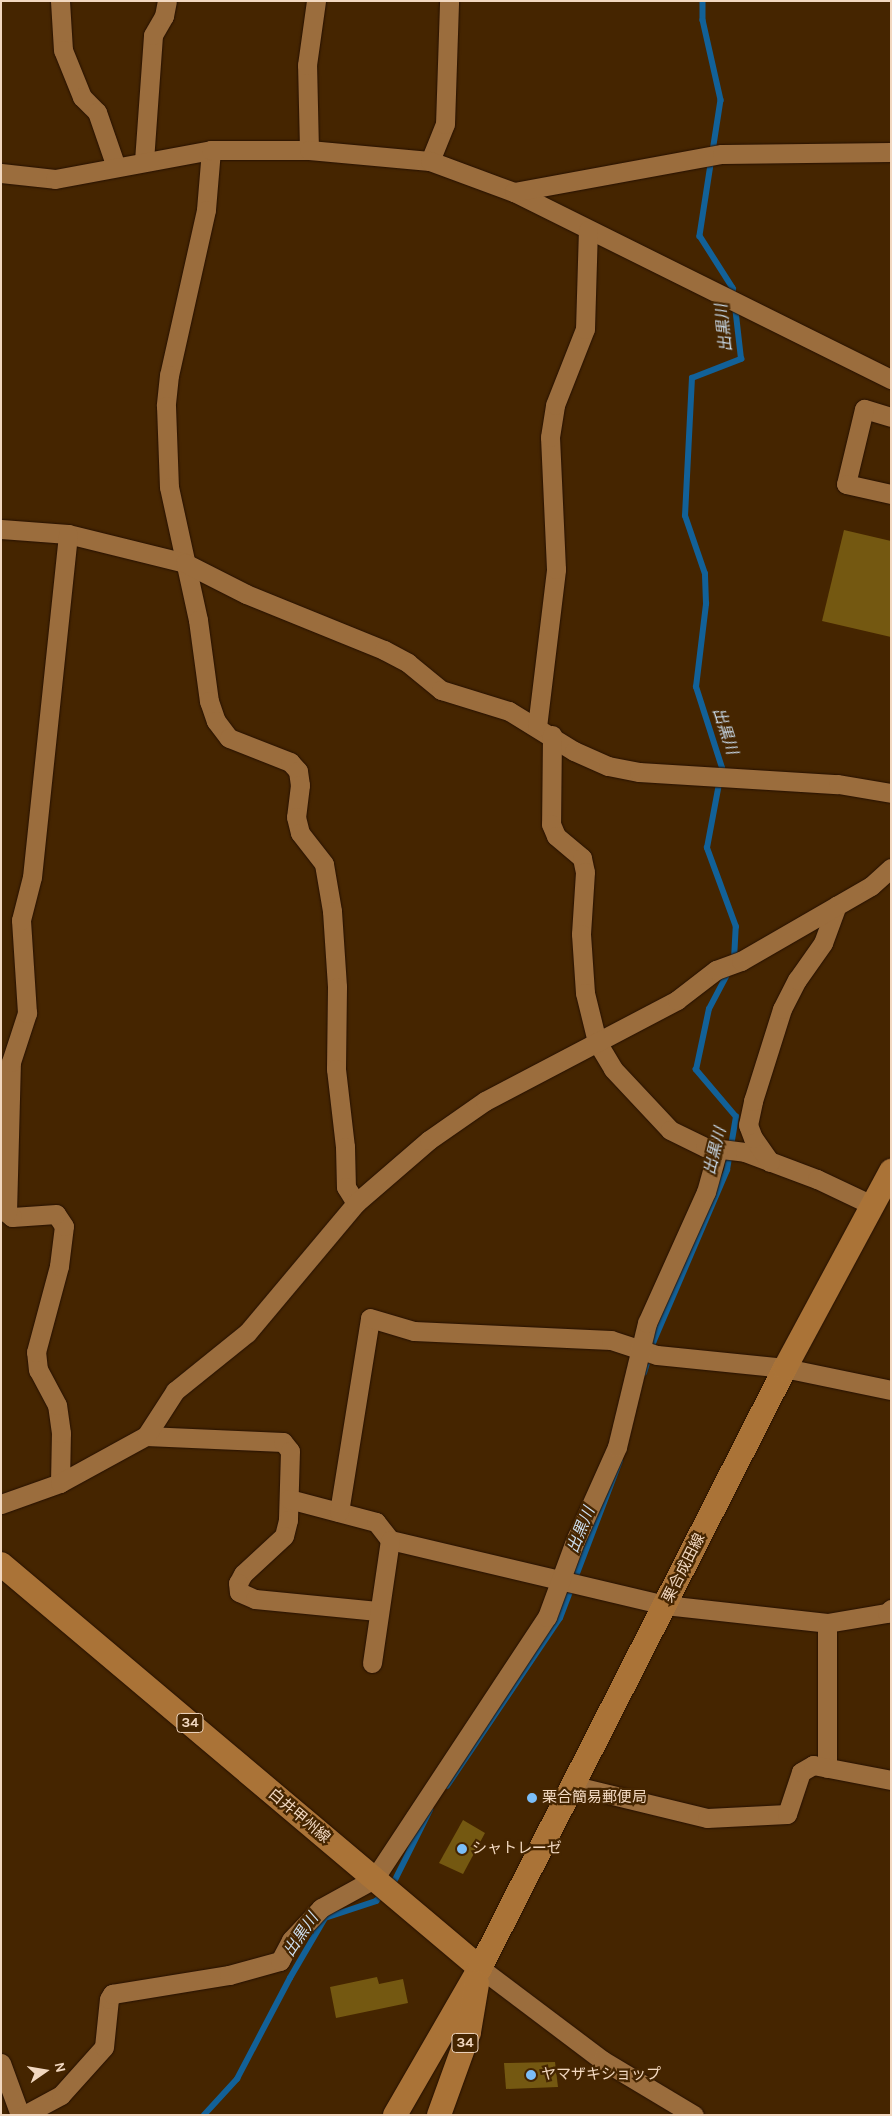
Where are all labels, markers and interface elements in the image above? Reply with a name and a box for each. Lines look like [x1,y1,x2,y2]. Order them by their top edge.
water label: 出黒川 [712,303,736,353]
water label: 出黒川 [708,705,742,757]
water label: 出黒川 [700,1125,730,1177]
water label: 出黒川 [563,1504,599,1556]
street label: 栗合成田線 [659,1531,709,1605]
road number: 34 [176,1712,204,1735]
street label: 白井甲州線 [264,1785,334,1847]
place label: 栗合簡易郵便局 [542,1789,647,1807]
marker: 栗合簡易郵便局 [526,1792,538,1804]
place label: シャトレーゼ [472,1840,562,1858]
marker: シャトレーゼ [456,1843,468,1855]
water label: 出黒川 [280,1910,322,1960]
road number: 34 [451,2032,479,2054]
north arrow [20,2046,70,2096]
text: N [51,2061,70,2074]
place label: ヤマザキショップ [541,2066,661,2084]
marker: ヤマザキショップ [525,2069,537,2081]

